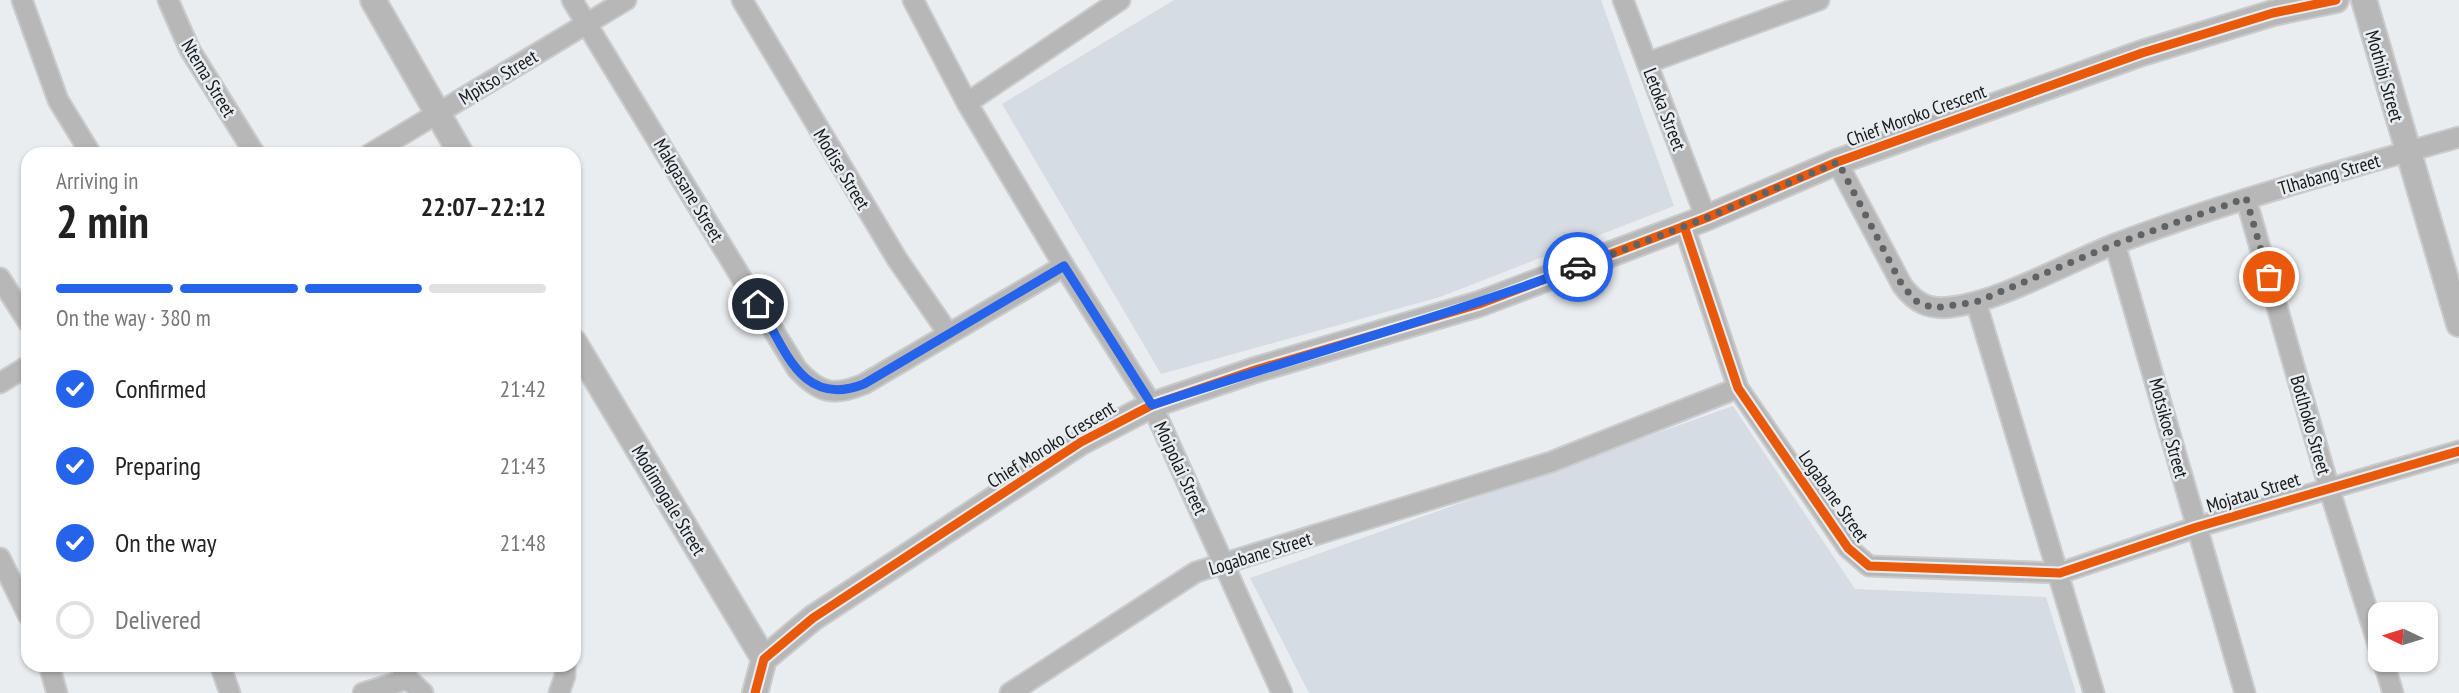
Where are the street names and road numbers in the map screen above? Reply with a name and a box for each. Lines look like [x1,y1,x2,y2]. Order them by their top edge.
street label: Mothibi Street [2361,28,2410,125]
street label: Ntema Street [176,35,242,122]
street label: Mpitso Street [454,44,542,110]
street label: Letoka Street [1638,64,1692,154]
street label: Chief Moroko Crescent [1843,78,1990,151]
street label: Modise Street [808,124,876,215]
street label: Makgasane Street [649,134,730,247]
street label: Tlhabang Street [2275,148,2383,200]
street label: Botlhoko Street [2285,373,2337,478]
street label: Motsikoe Street [2144,375,2194,481]
street label: Chief Moroko Crescent [982,394,1120,493]
street label: Moipolai Street [1149,417,1213,519]
street label: Modimogale Street [627,440,712,560]
street label: Logabane Street [1794,446,1875,547]
street label: Mojatau Street [2203,466,2303,518]
street label: Logabane Street [1206,526,1315,580]

